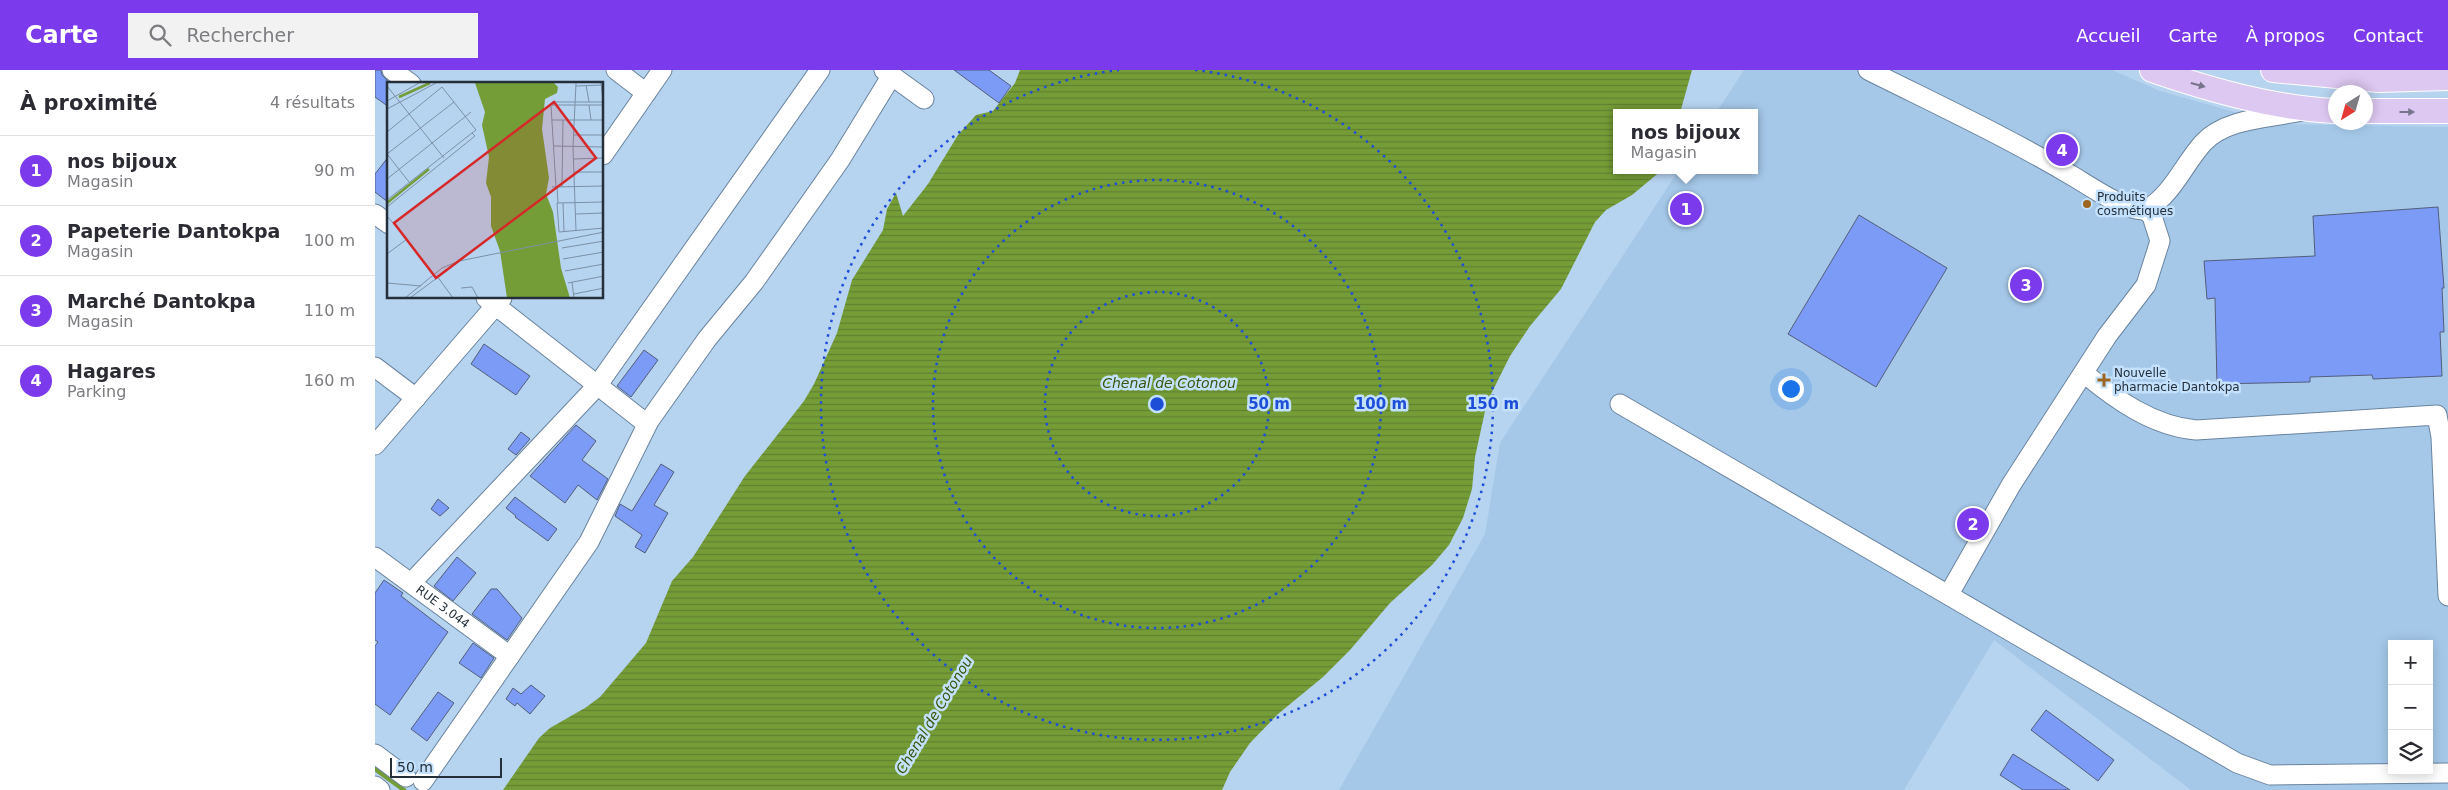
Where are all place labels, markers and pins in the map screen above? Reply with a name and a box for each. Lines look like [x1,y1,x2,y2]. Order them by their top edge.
pin: 4 [2046,131,2078,169]
pin: 1 [1670,190,1702,228]
place label: Produits cosmétiques [2097,190,2173,218]
marker: Produits cosmétiques [2081,198,2093,210]
pin: 3 [2010,266,2042,304]
place label: Nouvelle pharmacie Dantokpa [2114,366,2240,394]
marker: Nouvelle pharmacie Dantokpa [2098,374,2110,386]
centre of rings [1148,395,1166,413]
pin: 2 [1957,505,1989,543]

